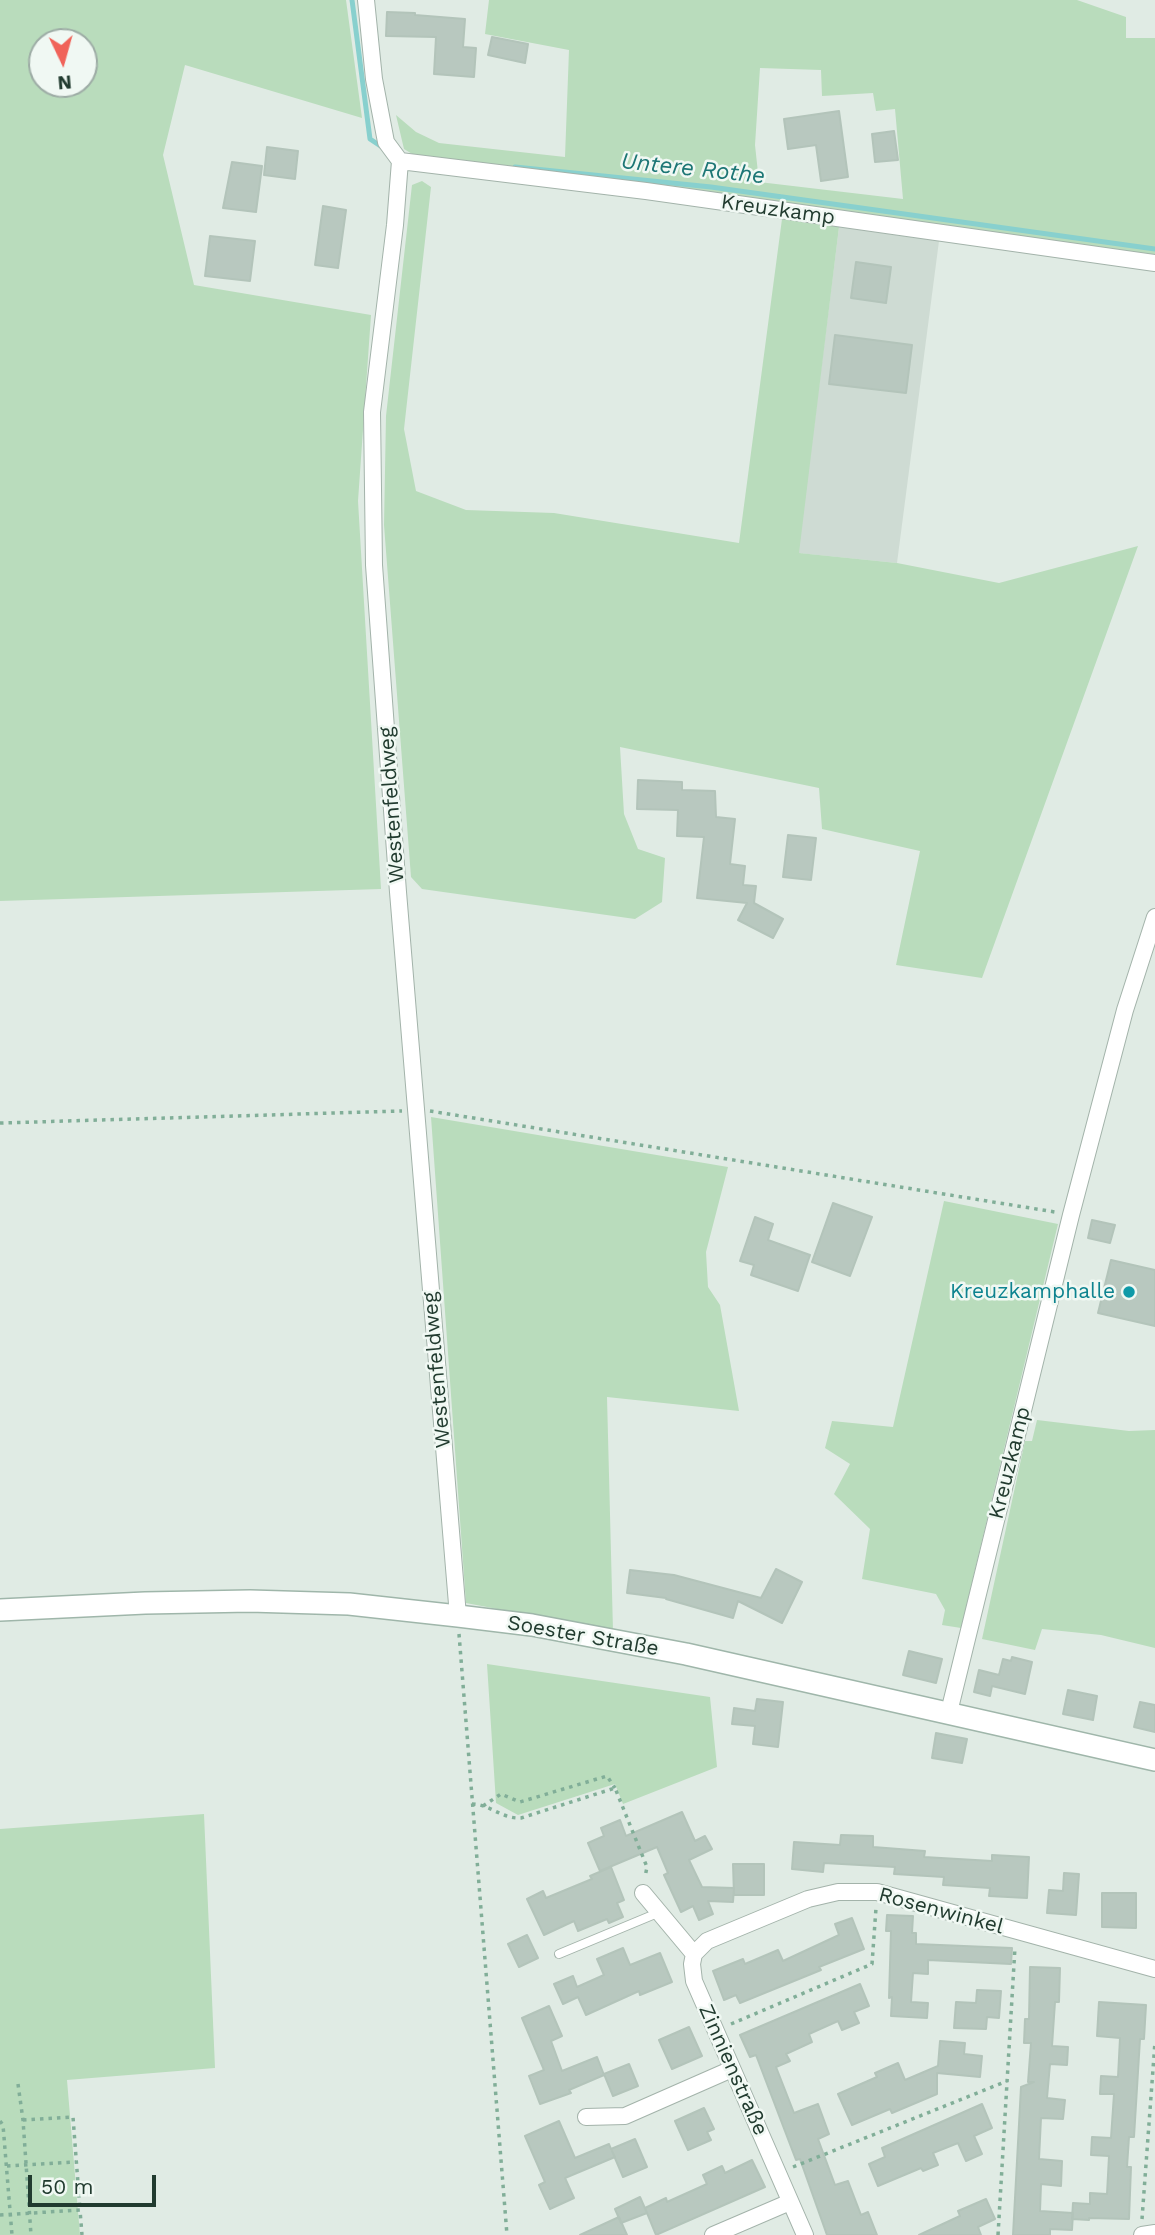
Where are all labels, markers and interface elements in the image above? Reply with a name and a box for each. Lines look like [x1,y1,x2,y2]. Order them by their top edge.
north arrow [28,28,98,98]
text: N [57,70,73,94]
water label: Untere Rothe [620,148,766,190]
street label: Kreuzkamp [719,190,837,230]
street label: Westenfeldweg [374,726,410,884]
place label: Kreuzkamphalle [950,1279,1115,1305]
marker: Kreuzkamphalle [1121,1284,1137,1300]
street label: Westenfeldweg [418,1291,456,1449]
street label: Kreuzkamp [984,1404,1036,1522]
street label: Soester Straße [505,1610,661,1662]
street label: Rosenwinkel [876,1882,1006,1940]
street label: Zinnienstraße [693,2001,773,2139]
scale bar [32,2162,159,2206]
text: 50 m [41,2174,93,2199]

